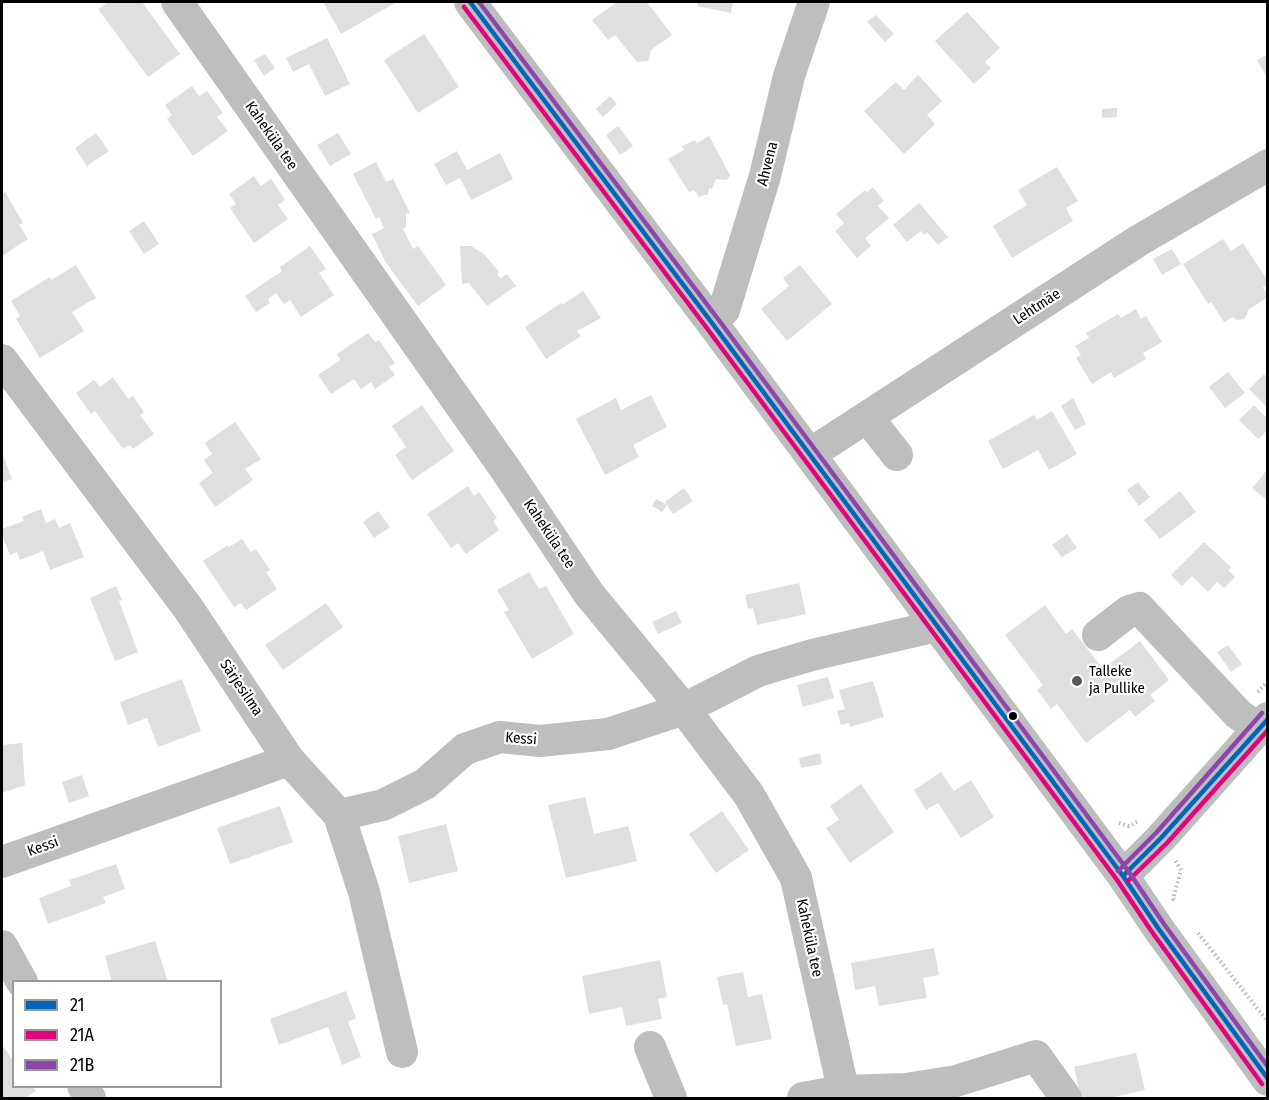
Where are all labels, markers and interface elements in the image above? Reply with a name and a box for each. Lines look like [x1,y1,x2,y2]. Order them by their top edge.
street label: Kaheküla tee [241,98,301,174]
street label: Ahvena [754,140,782,188]
street label: Lehtmäe [1010,285,1064,329]
street label: Kaheküla tee [519,496,579,572]
street label: Särjesilma [216,656,266,720]
place label: Talleke ja Pullike [1089,663,1145,698]
marker: Talleke ja Pullike [1070,674,1084,688]
unlabelled marker [1007,710,1019,722]
street label: Kessi [505,729,537,749]
street label: Kessi [25,833,61,861]
street label: Kaheküla tee [792,897,826,979]
legend [12,980,222,1088]
text: 21 [70,994,85,1016]
text: 21A [70,1024,94,1046]
text: 21B [70,1054,94,1076]

